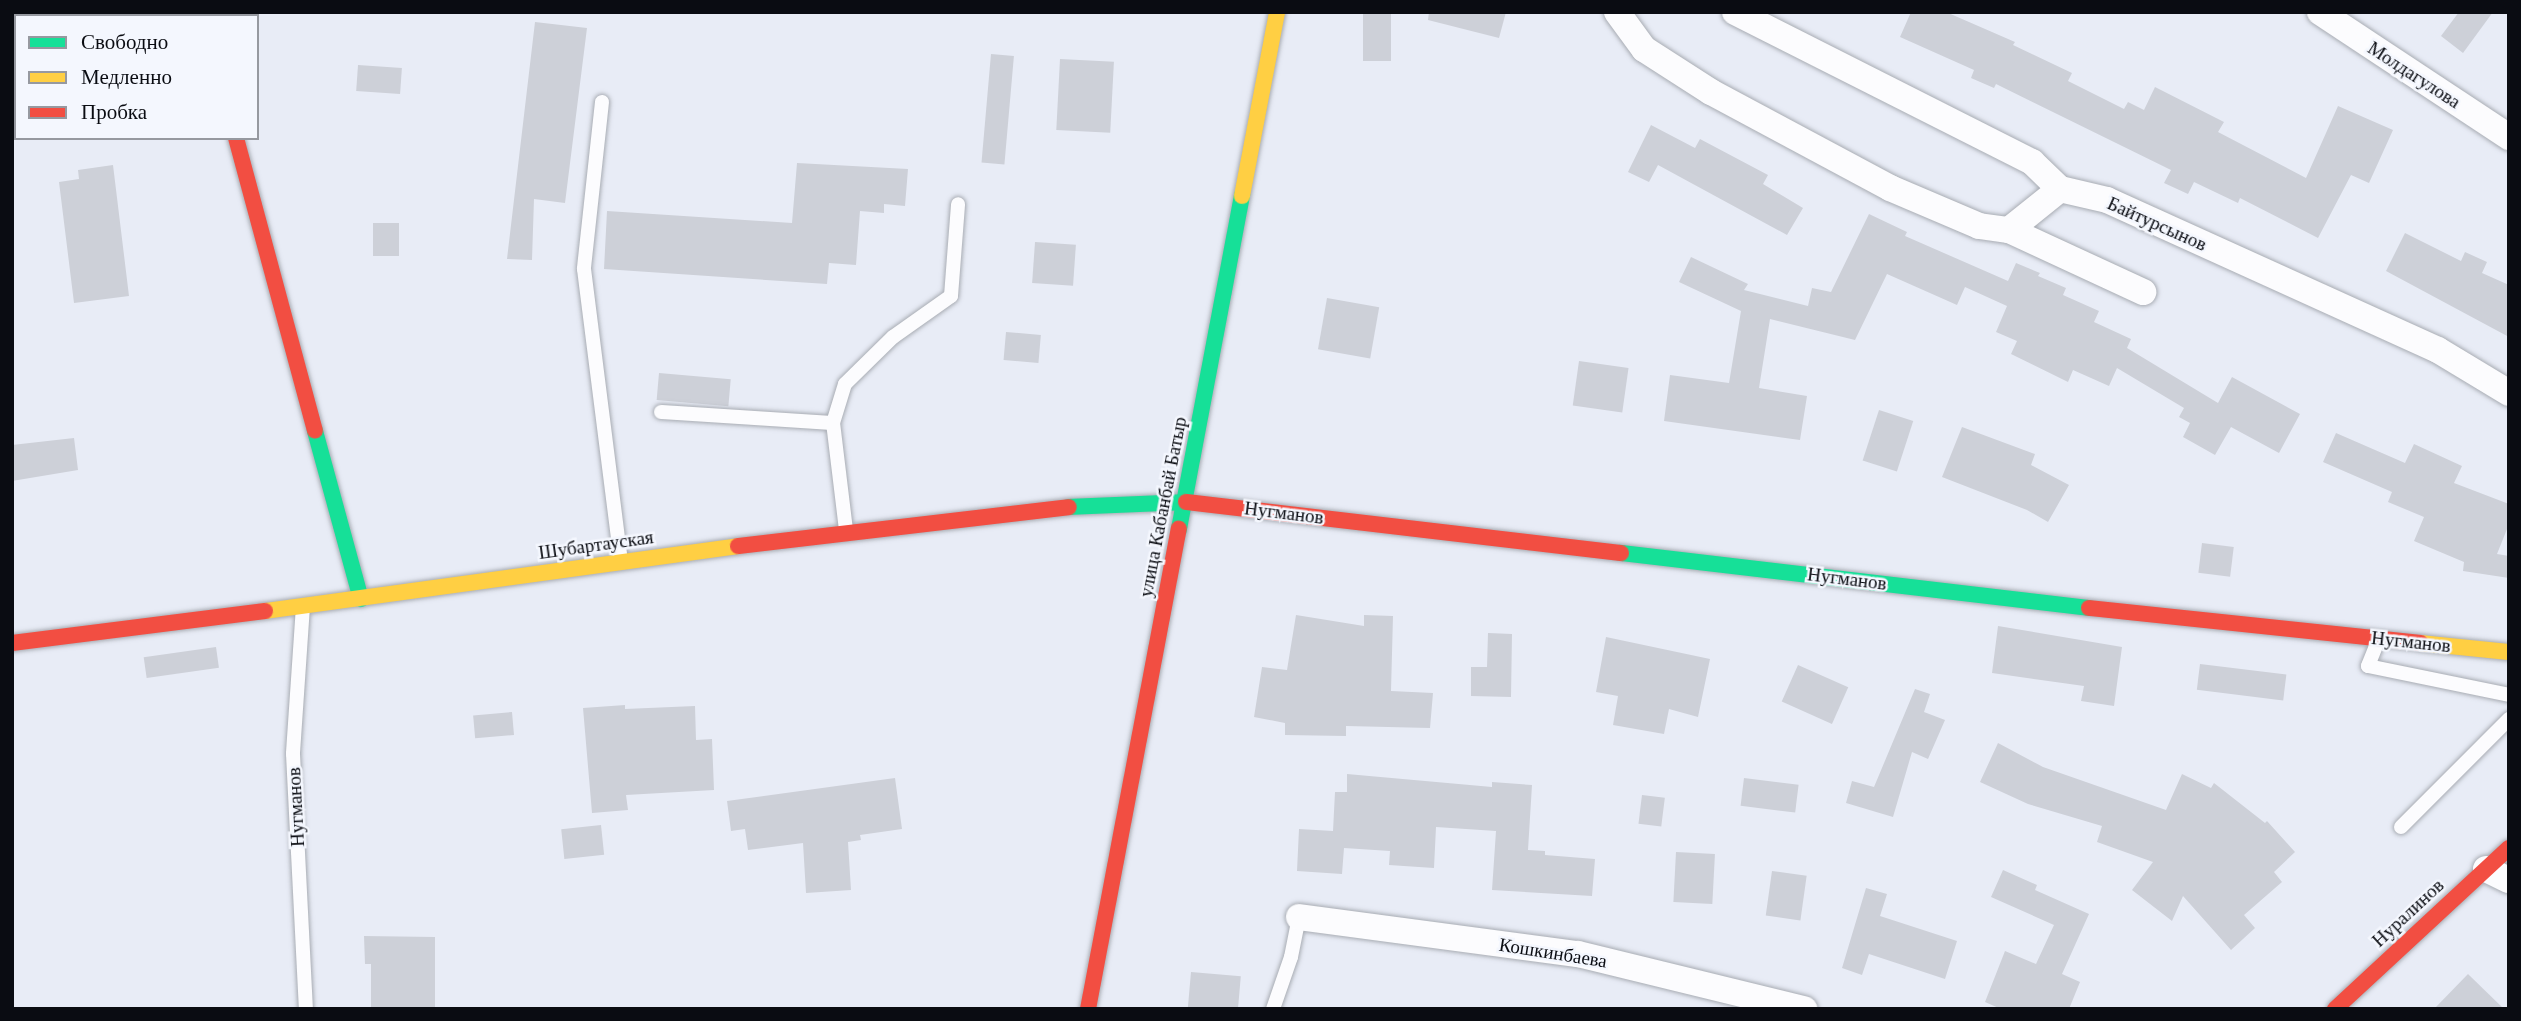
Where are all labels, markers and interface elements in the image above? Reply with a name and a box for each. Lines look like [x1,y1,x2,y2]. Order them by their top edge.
legend [14,14,259,140]
text: Свободно [81,30,168,54]
street label: Молдагулова [2363,37,2465,113]
text: Медленно [81,65,172,89]
text: Пробка [81,100,147,124]
street label: Байтурсынов [2104,192,2210,256]
street label: улица Кабанбай Батыр [1134,415,1192,599]
street label: Нугманов [1243,497,1325,529]
street label: Шубартауская [537,526,655,564]
street label: Нугманов [1806,563,1888,595]
street label: Нугманов [2370,626,2452,658]
street label: Нугманов [283,767,309,847]
street label: Нуралинов [2367,874,2449,952]
street label: Кошкинбаева [1497,933,1609,973]

